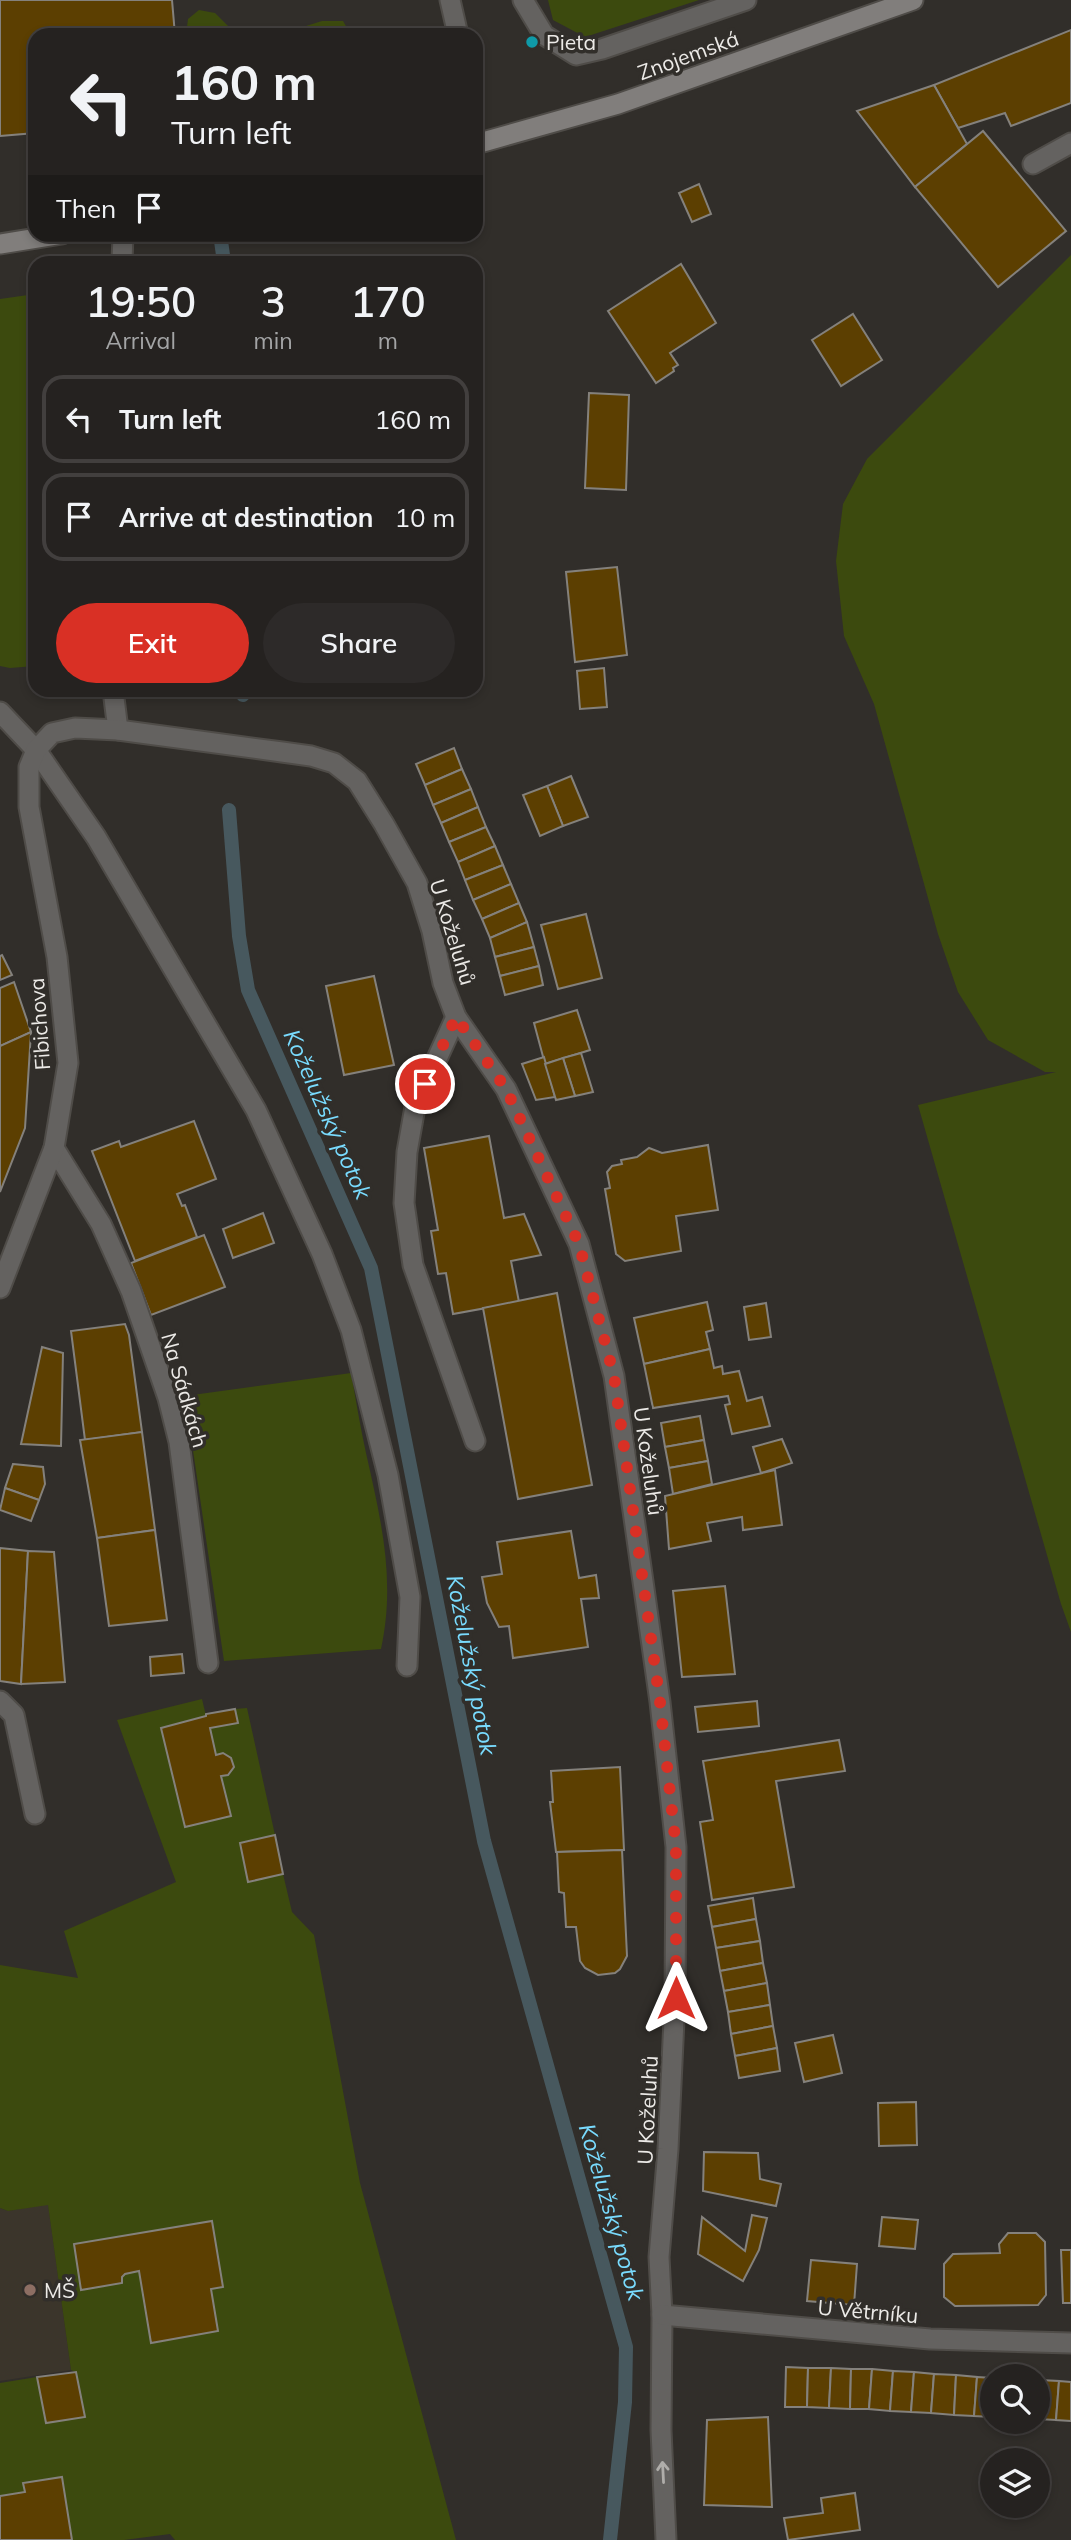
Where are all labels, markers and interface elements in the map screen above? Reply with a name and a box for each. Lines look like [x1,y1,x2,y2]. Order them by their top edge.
street label: Znojemská [634,25,742,85]
place label: Pieta [546,29,596,55]
marker: Pieta [524,34,540,50]
text: 160 m [171,51,317,112]
icon: left [56,56,147,147]
text: Turn left [171,112,291,152]
icon: arrive [130,189,168,227]
text: Then [56,192,116,225]
text: 19:50 [85,275,196,328]
text: 3 [260,275,286,328]
text: 170 [350,275,426,328]
text: Arrival [106,326,176,355]
text: min [253,326,293,355]
text: m [378,326,398,355]
icon: left [60,400,98,438]
text: Turn left [119,403,221,436]
text: 160 m [375,403,451,436]
icon: arrive [60,498,98,536]
text: Arrive at destination [119,501,374,534]
text: 10 m [395,501,455,534]
button: Exit [56,603,249,683]
button: Share [263,603,455,683]
street label: U Koželuhů [425,876,481,988]
street label: Fibichova [23,977,55,1071]
water label: Koželužský potok [278,1025,379,1204]
pin [395,1054,455,1114]
icon: arrive [406,1065,444,1103]
street label: Na Sádkách [156,1330,214,1450]
street label: U Koželuhů [629,1405,669,1517]
water label: Koželužský potok [440,1572,504,1759]
position arrow [639,1961,713,2035]
street label: U Koželuhů [631,2055,663,2165]
water label: Koželužský potok [573,2120,651,2305]
place label: MŠ [44,2277,75,2303]
marker: MŠ [22,2282,38,2298]
street label: U Větrníku [817,2294,919,2328]
map controls [980,2364,1050,2518]
button: search [980,2364,1050,2434]
button: layers [980,2448,1050,2518]
one-way arrow [656,2461,669,2484]

